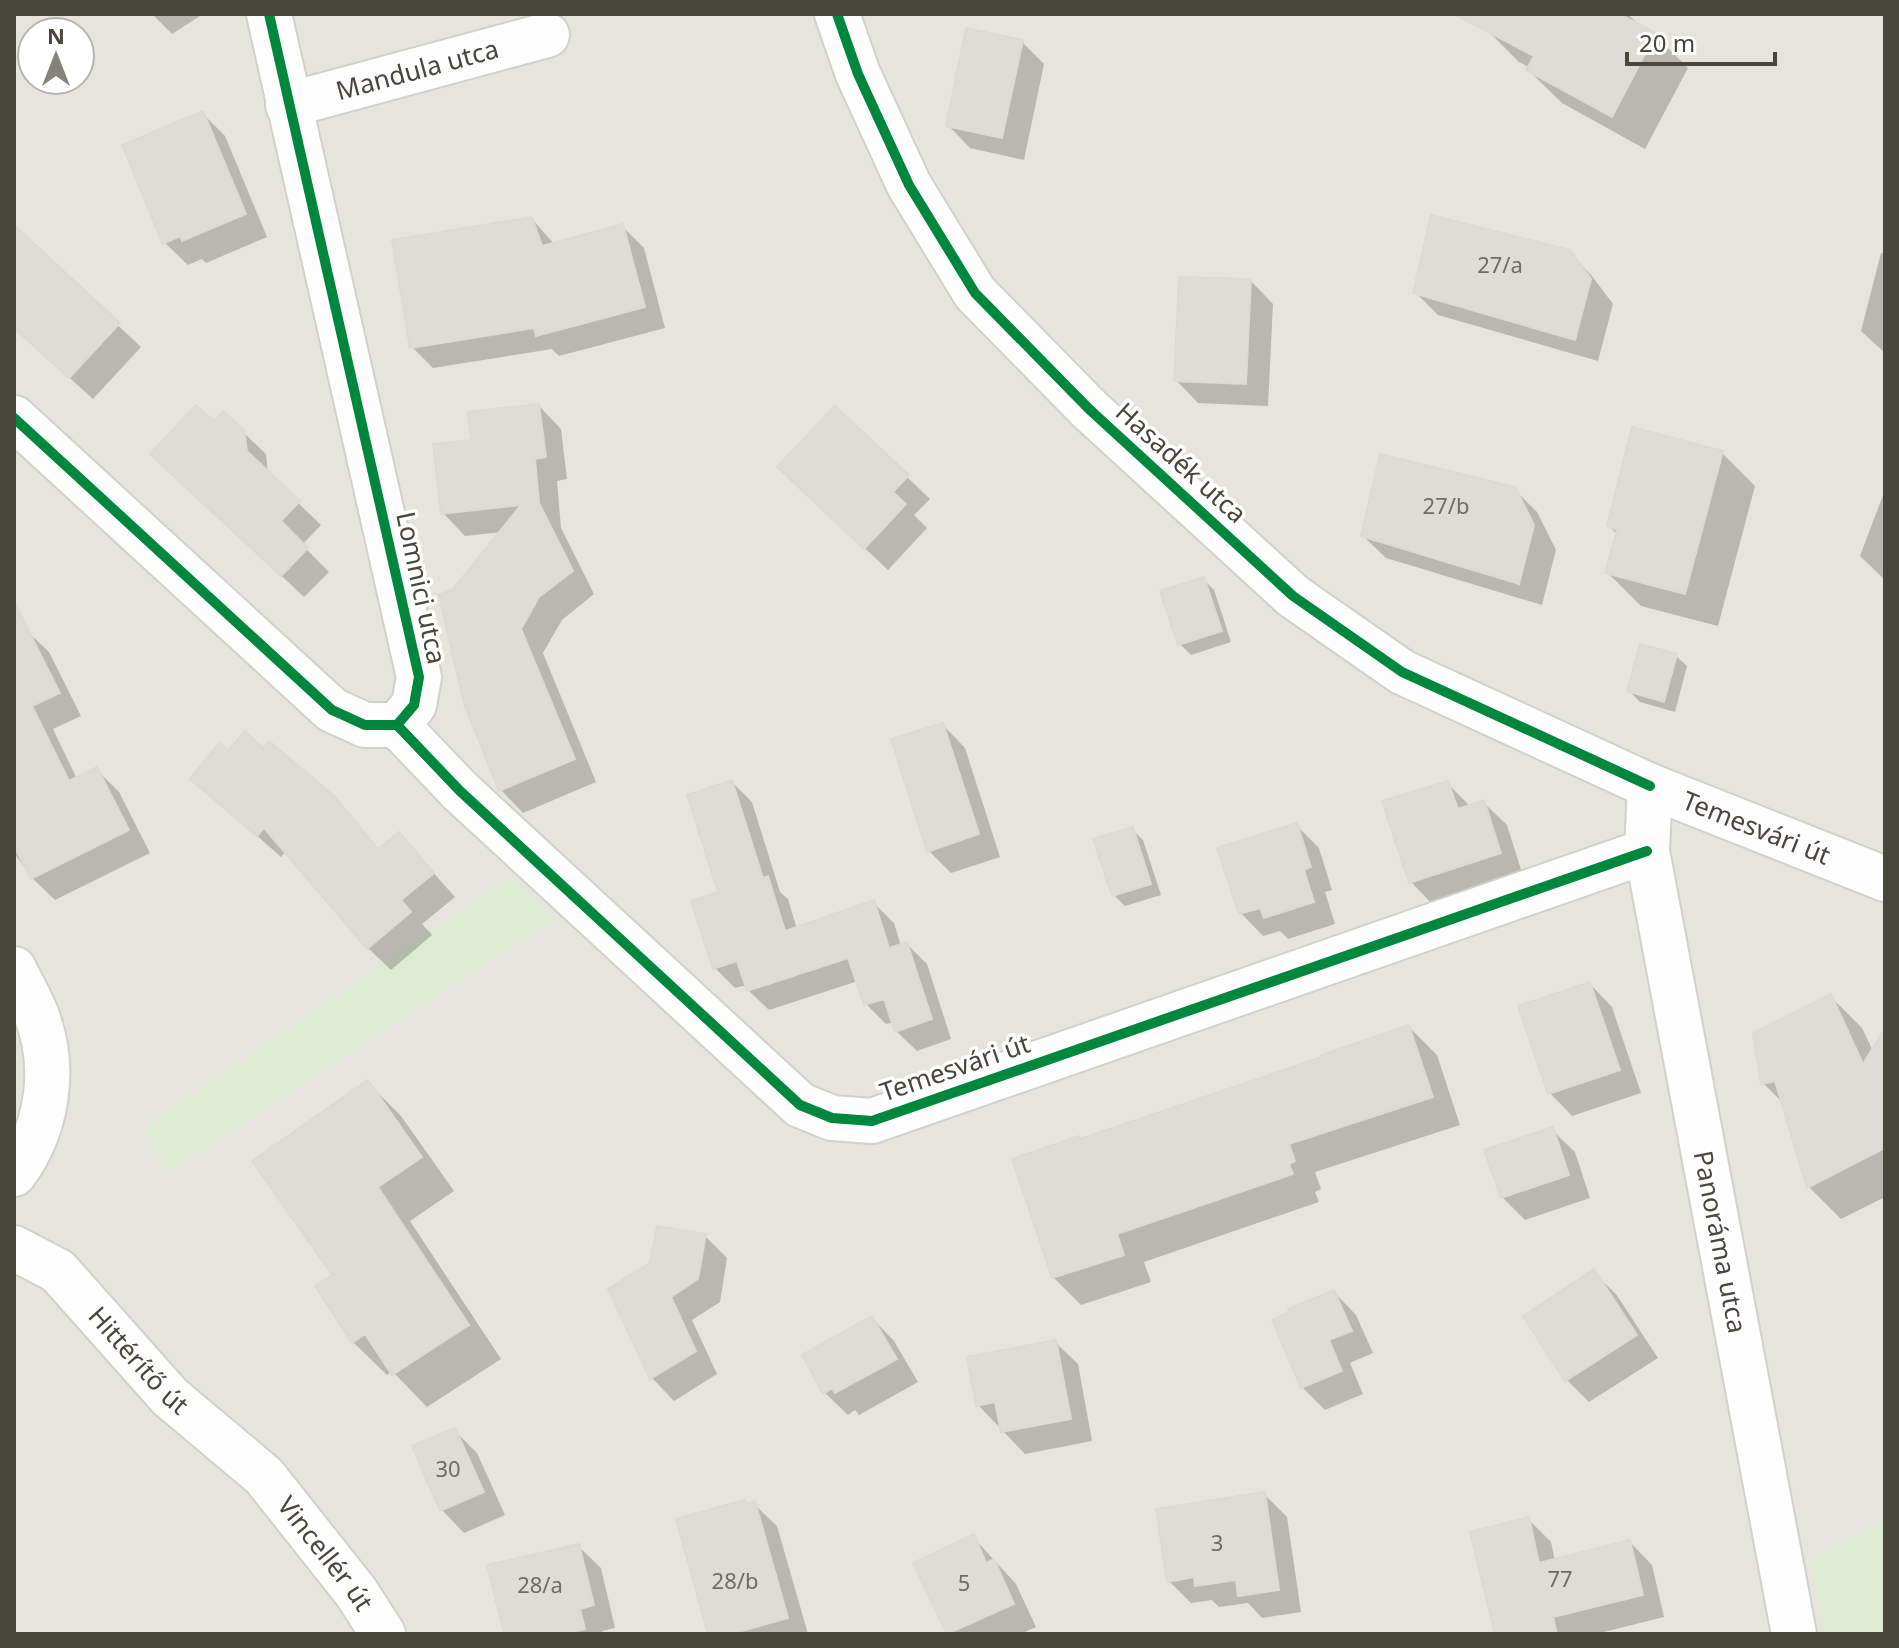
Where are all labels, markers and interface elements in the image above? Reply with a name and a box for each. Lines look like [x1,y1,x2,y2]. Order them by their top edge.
north arrow [16,16,96,96]
scale bar [1627,16,1775,66]
text: N [47,20,65,50]
text: 20 m [1639,26,1695,59]
street label: Mandula utca [332,30,502,108]
house number: 27/a [1477,249,1523,279]
street label: Hasadék utca [1108,394,1255,531]
house number: 27/b [1423,490,1469,520]
street label: Lomnici utca [388,508,456,667]
street label: Temesvári út [1677,782,1836,873]
street label: Temesvári út [875,1025,1034,1109]
street label: Panoráma utca [1686,1148,1756,1336]
street label: Hittérítő út [81,1298,197,1422]
house number: 30 [435,1453,461,1483]
street label: Vincellér út [270,1488,382,1617]
house number: 3 [1211,1527,1223,1557]
house number: 77 [1547,1563,1573,1593]
house number: 28/b [712,1565,758,1595]
house number: 5 [958,1567,970,1597]
house number: 28/a [517,1569,563,1599]

